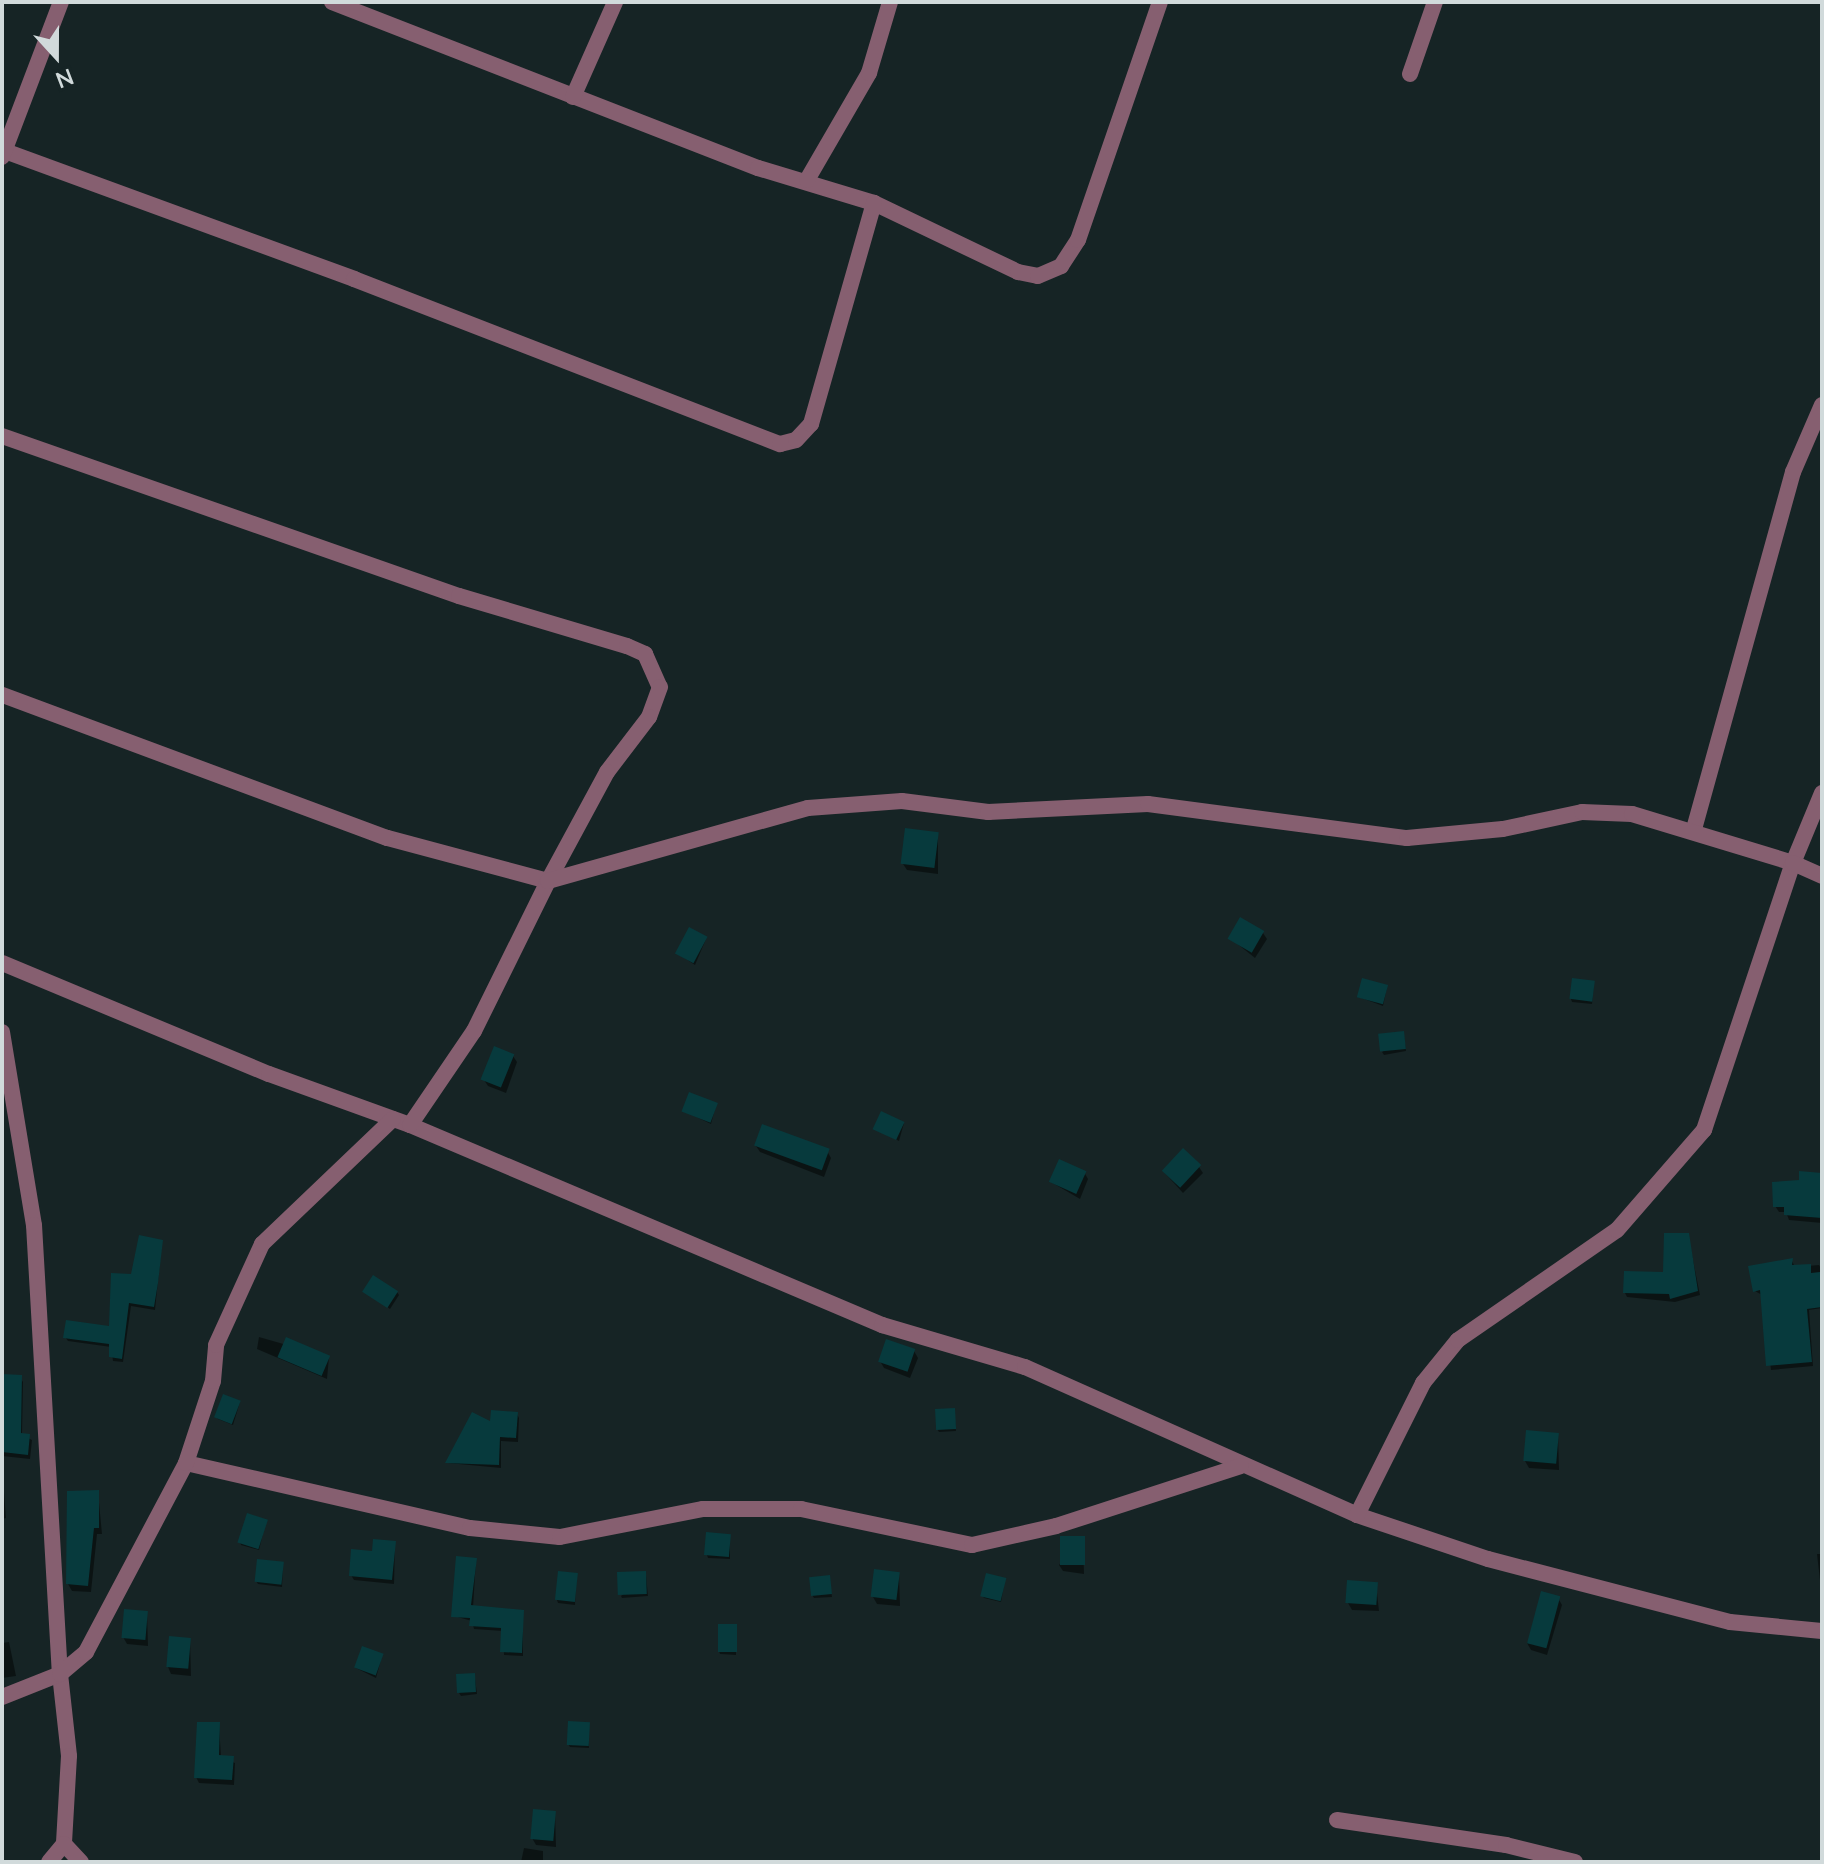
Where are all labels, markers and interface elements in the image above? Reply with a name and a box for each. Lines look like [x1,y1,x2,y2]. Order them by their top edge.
north arrow [16,16,96,96]
text: N [52,63,78,95]

